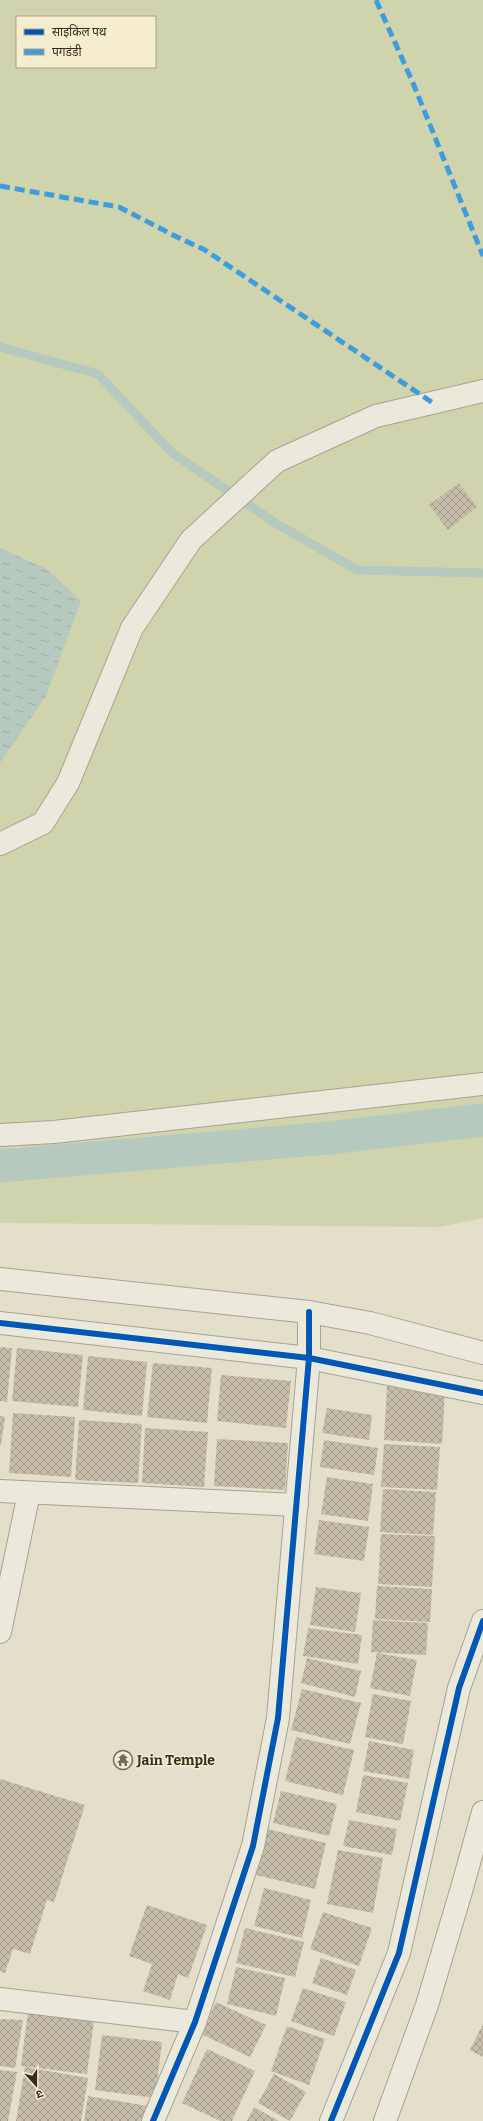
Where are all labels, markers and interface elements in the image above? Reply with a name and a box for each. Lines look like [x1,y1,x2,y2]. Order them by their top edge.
legend [16,16,156,68]
text: साइकिल पथ [52,24,107,39]
text: पगडंडी [52,44,82,59]
temple icon: Jain Temple [112,1749,134,1771]
place label: Jain Temple [136,1752,215,1769]
north arrow [16,2065,56,2105]
text: उ [34,2087,45,2101]

